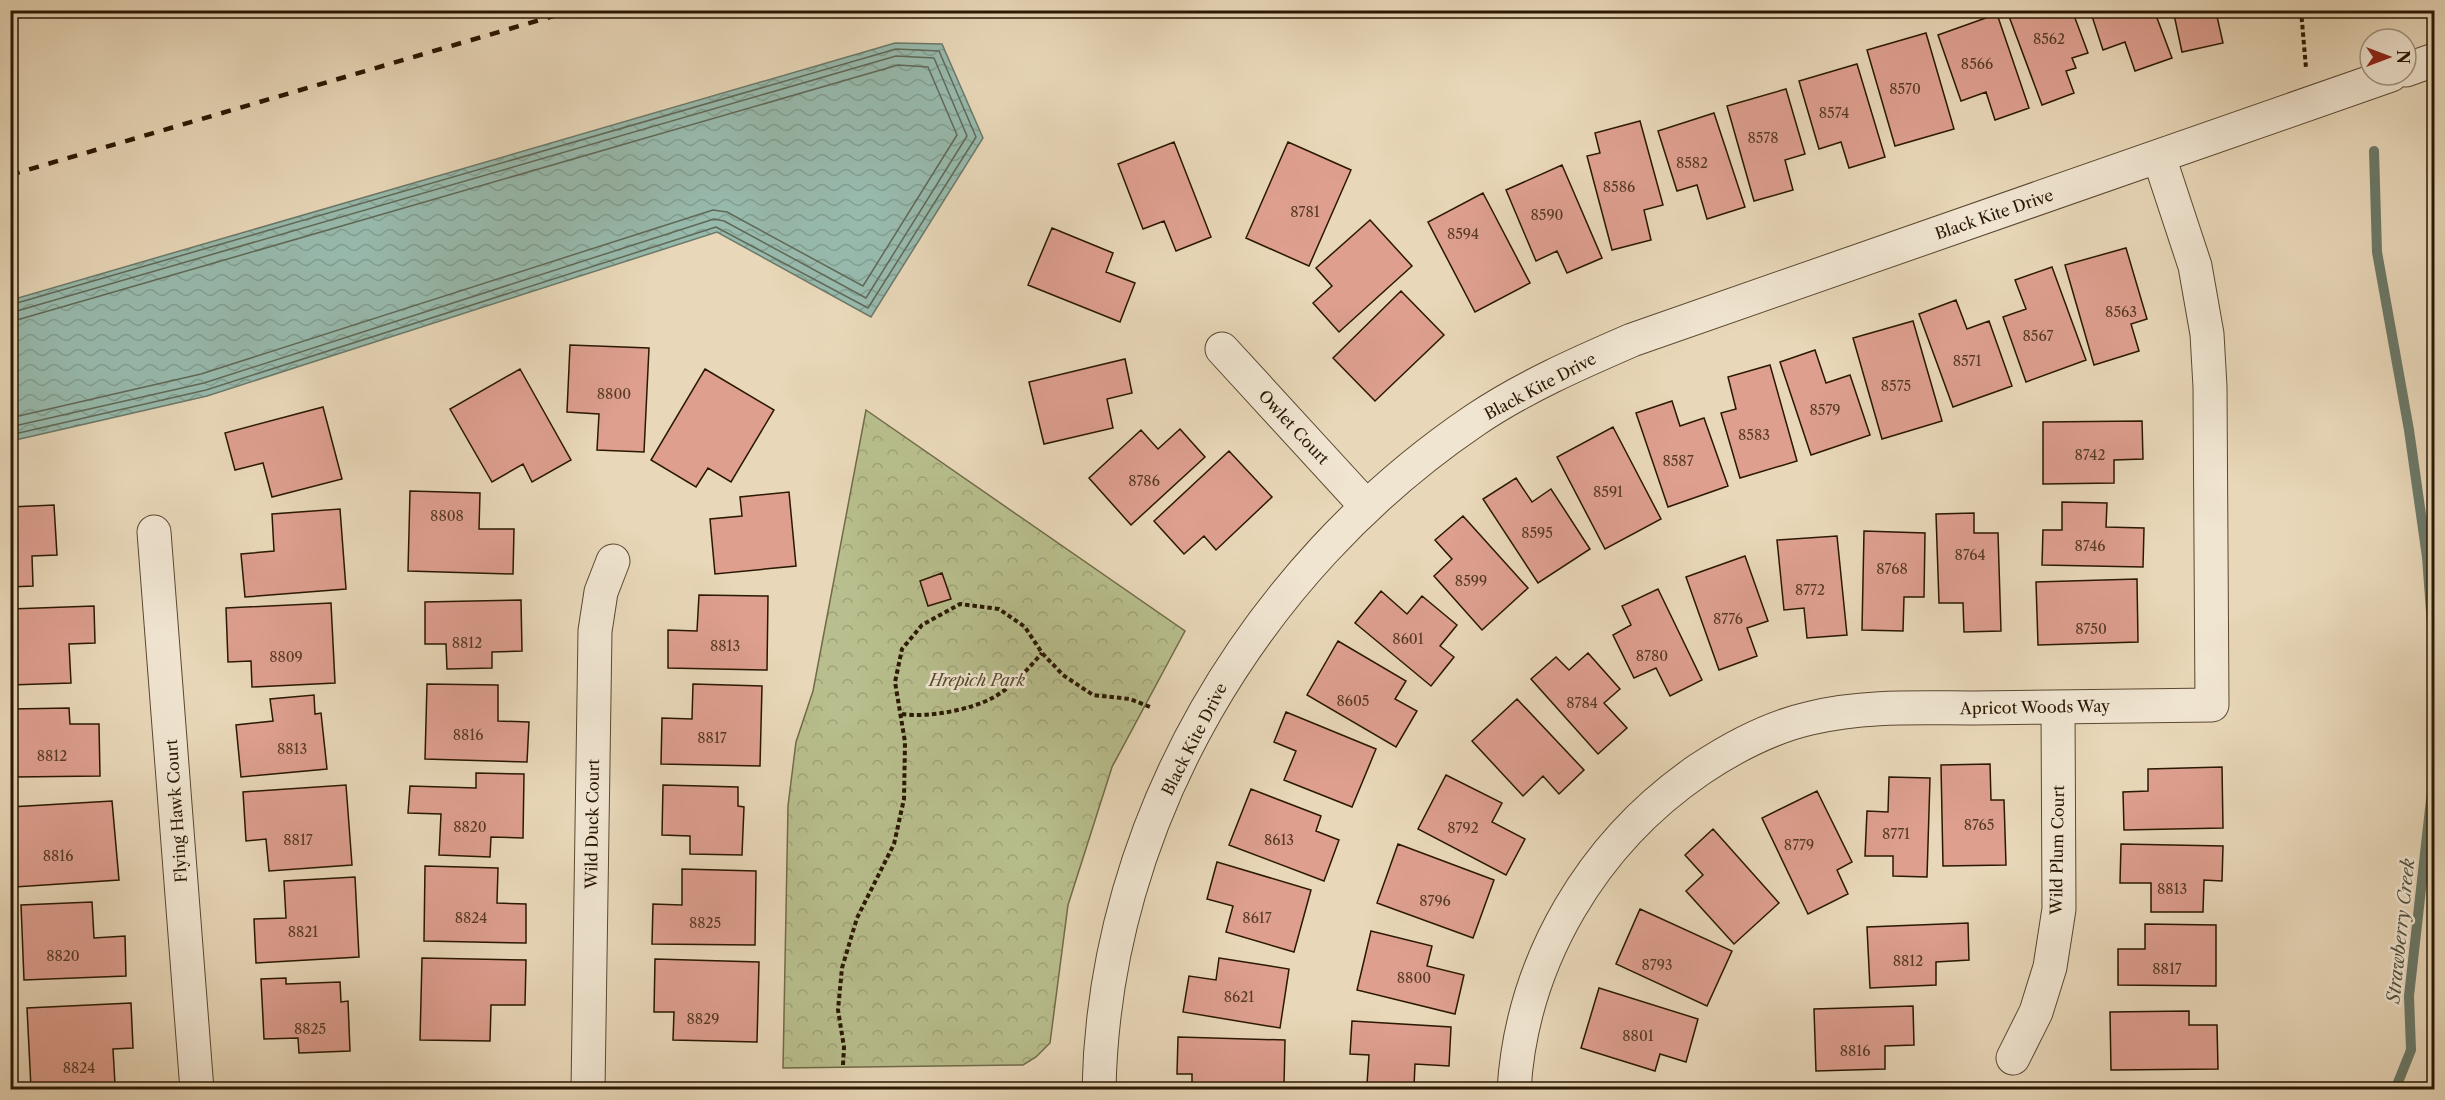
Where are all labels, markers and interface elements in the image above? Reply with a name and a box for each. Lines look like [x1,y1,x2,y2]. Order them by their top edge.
north arrow [2358,27,2418,87]
house number: 8562 [2033,30,2065,48]
text: N [2393,50,2413,64]
house number: 8566 [1961,55,1993,73]
house number: 8570 [1889,80,1921,98]
house number: 8574 [1819,104,1849,122]
house number: 8578 [1747,129,1779,147]
house number: 8582 [1676,154,1708,172]
house number: 8586 [1603,178,1635,196]
street label: Black Kite Drive [1932,184,2056,244]
house number: 8781 [1290,203,1320,221]
house number: 8590 [1531,206,1564,224]
house number: 8594 [1447,225,1479,243]
house number: 8563 [2105,303,2137,321]
house number: 8567 [2023,327,2054,345]
street label: Black Kite Drive [1481,348,1599,424]
house number: 8571 [1953,352,1981,370]
house number: 8575 [1881,377,1911,395]
house number: 8800 [597,385,631,403]
street label: Owlet Court [1254,386,1334,469]
house number: 8579 [1810,401,1841,419]
house number: 8583 [1738,426,1770,444]
house number: 8742 [2075,446,2105,464]
house number: 8587 [1662,452,1694,470]
house number: 8786 [1128,472,1160,490]
house number: 8591 [1593,483,1623,501]
house number: 8808 [430,507,464,525]
house number: 8595 [1521,524,1553,542]
house number: 8746 [2074,537,2106,555]
house number: 8764 [1954,546,1986,564]
house number: 8768 [1876,560,1908,578]
house number: 8599 [1455,572,1487,590]
house number: 8772 [1795,581,1825,599]
house number: 8776 [1713,610,1743,628]
house number: 8750 [2075,620,2107,638]
house number: 8601 [1392,630,1424,648]
house number: 8812 [452,634,482,652]
house number: 8813 [710,637,740,655]
house number: 8780 [1636,647,1668,665]
house number: 8809 [269,648,303,666]
park label: Hrepich Park [927,670,1026,690]
street label: Black Kite Drive [1157,679,1231,799]
house number: 8605 [1337,692,1369,710]
house number: 8784 [1566,694,1598,712]
street label: Apricot Woods Way [1959,696,2111,718]
house number: 8816 [453,726,483,744]
house number: 8817 [697,729,727,747]
street label: Flying Hawk Court [161,738,191,883]
house number: 8813 [277,740,307,758]
house number: 8812 [37,747,67,765]
street label: Wild Duck Court [581,759,603,890]
street label: Wild Plum Court [2046,785,2068,916]
house number: 8765 [1964,816,1994,834]
house number: 8820 [453,818,487,836]
house number: 8792 [1447,819,1479,837]
house number: 8771 [1882,825,1910,843]
house number: 8817 [283,831,313,849]
house number: 8613 [1264,831,1294,849]
house number: 8779 [1784,836,1814,854]
house number: 8816 [43,847,73,865]
water label: Strawberry Creek [2382,857,2420,1006]
house number: 8813 [2157,880,2187,898]
house number: 8796 [1419,892,1451,910]
house number: 8824 [455,909,487,927]
house number: 8617 [1242,909,1272,927]
house number: 8825 [689,914,721,932]
house number: 8821 [288,923,318,941]
house number: 8820 [46,947,80,965]
house number: 8812 [1893,952,1923,970]
house number: 8793 [1641,956,1673,974]
house number: 8817 [2152,960,2182,978]
house number: 8800 [1397,969,1431,987]
house number: 8621 [1224,988,1254,1006]
house number: 8829 [687,1010,719,1028]
house number: 8825 [294,1020,326,1038]
house number: 8801 [1622,1027,1654,1045]
house number: 8816 [1840,1042,1870,1060]
house number: 8824 [63,1059,95,1077]

